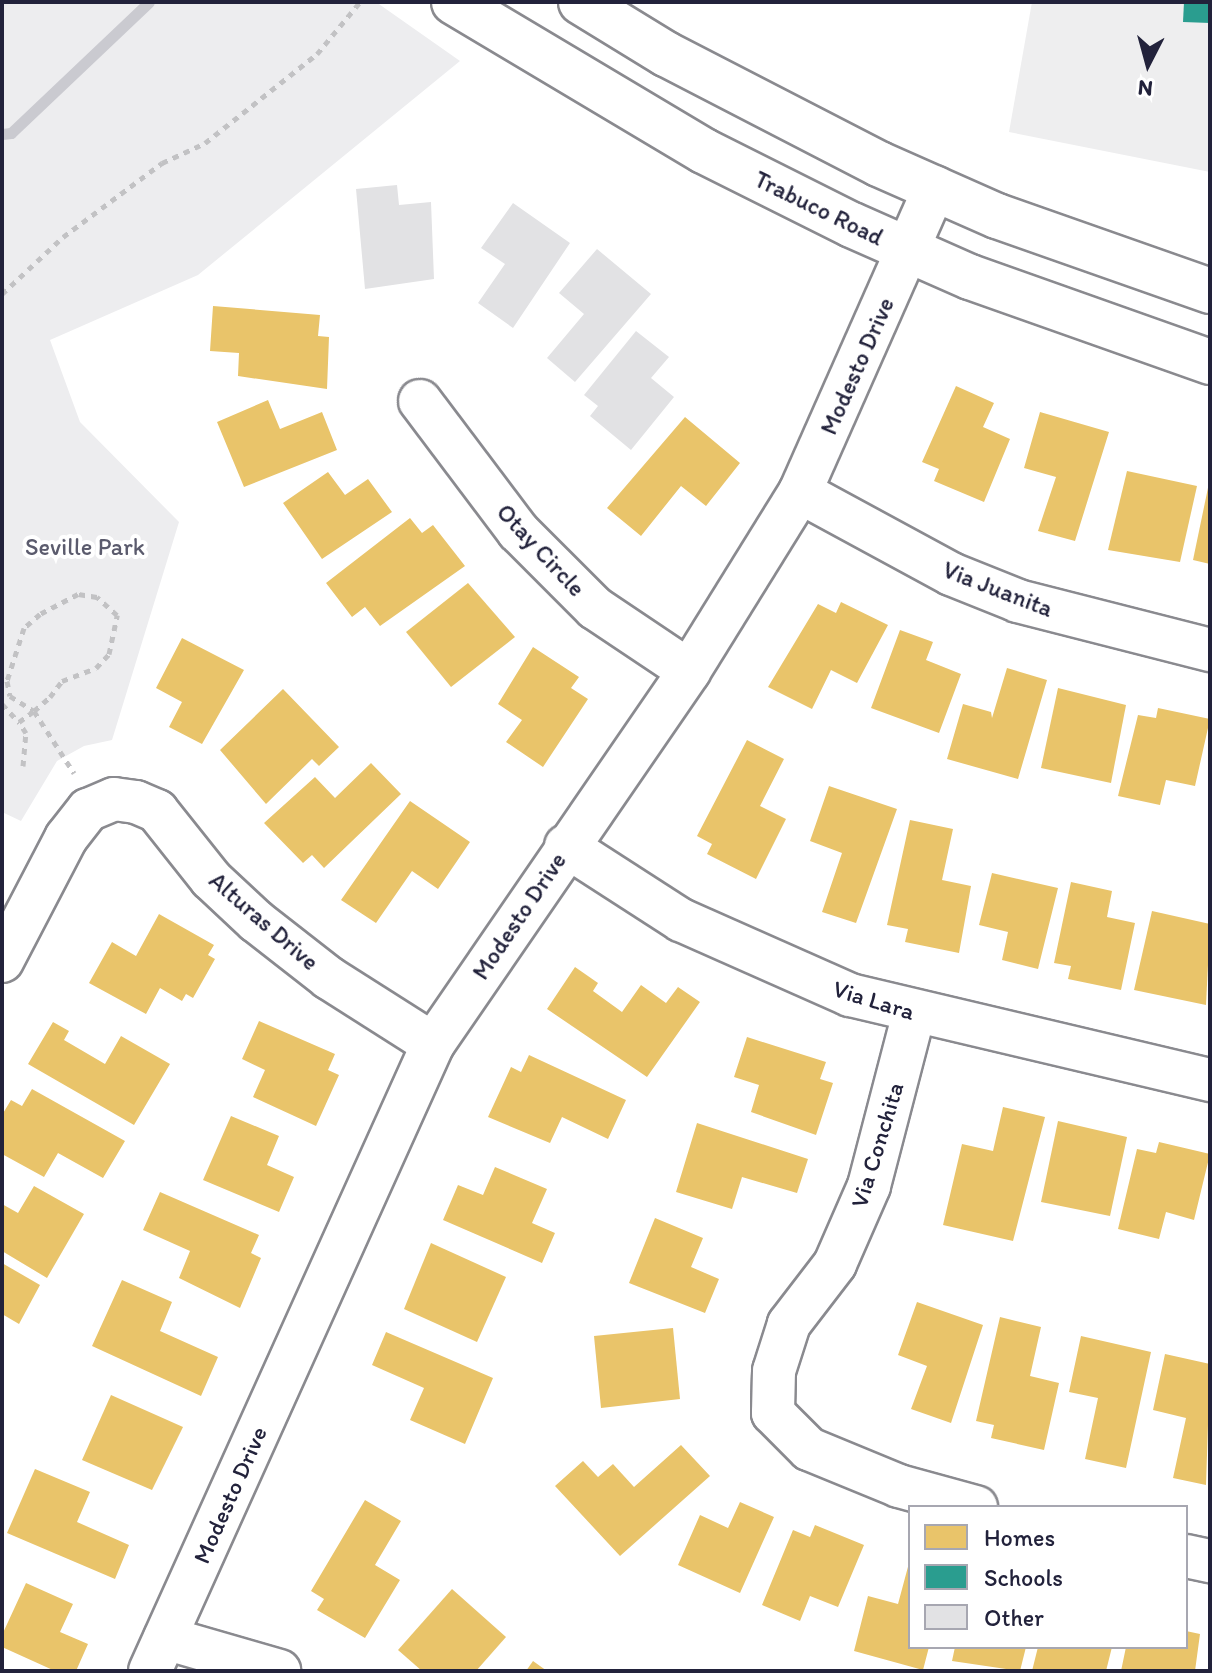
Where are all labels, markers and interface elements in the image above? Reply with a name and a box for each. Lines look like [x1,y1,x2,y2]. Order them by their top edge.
north arrow [1108,24,1188,104]
text: N [1137,74,1154,103]
street label: Trabuco Road [750,164,888,252]
street label: Modesto Drive [814,293,900,439]
street label: Otay Circle [491,498,591,602]
park label: Seville Park [25,533,145,561]
street label: Via Juanita [939,555,1057,623]
street label: Modesto Drive [466,847,572,985]
street label: Alturas Drive [203,866,325,976]
street label: Via Lara [830,974,918,1026]
street label: Via Conchita [844,1079,910,1211]
street label: Modesto Drive [187,1422,273,1568]
legend [908,1505,1188,1649]
text: Homes [984,1523,1055,1552]
text: Schools [984,1563,1063,1592]
text: Other [984,1603,1044,1632]

